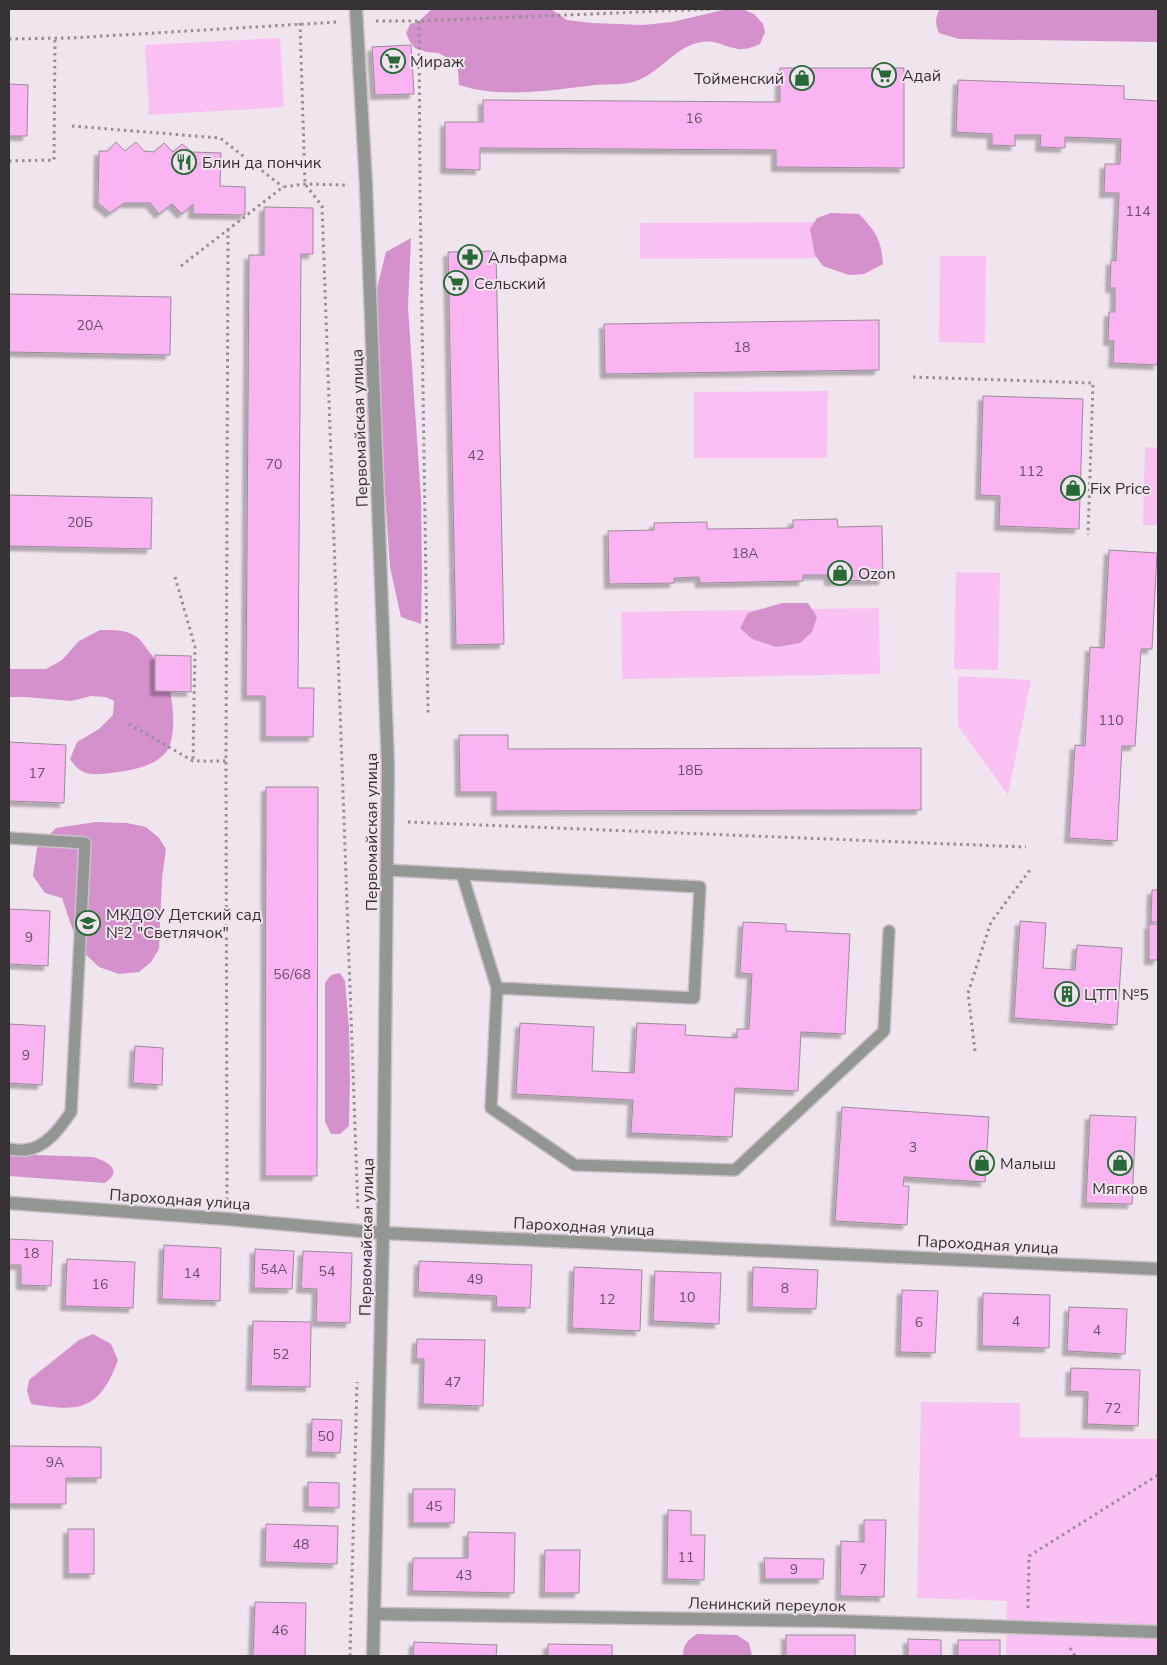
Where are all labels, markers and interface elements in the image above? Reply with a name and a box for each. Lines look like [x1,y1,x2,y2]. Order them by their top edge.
supermarket icon: Мираж [380,48,406,74]
place label: Мираж [410,51,464,73]
supermarket icon: Адай [871,62,897,88]
shop icon: Тойменский [789,65,815,91]
place label: Адай [902,65,941,87]
place label: Тойменский [694,68,784,90]
house number: 16 [686,109,702,128]
restaurant icon: Блин да пончик [171,149,197,175]
place label: Блин да пончик [202,152,322,174]
house number: 114 [1125,202,1151,221]
pharmacy icon: Альфарма [457,244,483,270]
place label: Альфарма [488,247,567,269]
supermarket icon: Сельский [443,270,469,296]
place label: Сельский [474,273,546,295]
house number: 20А [76,316,104,335]
house number: 18 [734,338,750,357]
street label: Первомайская улица [346,348,374,508]
house number: 42 [468,446,484,465]
house number: 70 [266,455,282,474]
house number: 112 [1018,462,1044,481]
shop icon: Fix Price [1060,475,1086,501]
place label: Fix Price [1090,478,1150,500]
house number: 20Б [67,513,93,532]
house number: 18А [731,544,759,563]
shop icon: Ozon [827,560,853,586]
place label: Ozon [858,563,896,585]
house number: 110 [1098,711,1124,730]
street label: Первомайская улица [361,753,383,911]
house number: 18Б [677,761,703,780]
house number: 17 [29,764,45,783]
place label: МКДОУ Детский сад №2 "Светлячок" [106,904,262,944]
school or university icon: МКДОУ Детский сад №2 "Светлячок" [75,910,101,936]
house number: 9 [25,928,33,947]
house number: 56/68 [273,965,311,984]
building icon: ЦТП №5 [1054,981,1080,1007]
place label: ЦТП №5 [1084,984,1149,1006]
house number: 9 [22,1046,30,1065]
house number: 3 [909,1138,917,1157]
shop icon: Малыш [969,1150,995,1176]
shop icon: Мягков [1107,1150,1133,1176]
place label: Малыш [1000,1153,1056,1175]
street label: Первомайская улица [355,1158,379,1316]
place label: Мягков [1092,1178,1148,1200]
street label: Пароходная улица [109,1184,251,1216]
street label: Пароходная улица [513,1212,655,1242]
street label: Пароходная улица [917,1230,1059,1260]
house number: 18 [23,1244,39,1263]
house number: 54А [260,1260,288,1279]
house number: 54 [319,1262,335,1281]
house number: 14 [184,1264,200,1283]
house number: 49 [467,1270,483,1289]
house number: 16 [92,1275,108,1294]
house number: 8 [781,1279,789,1298]
house number: 10 [679,1288,695,1307]
house number: 12 [599,1290,615,1309]
house number: 4 [1012,1312,1020,1331]
house number: 6 [915,1313,923,1332]
house number: 4 [1093,1321,1101,1340]
house number: 52 [273,1345,289,1364]
house number: 47 [445,1373,461,1392]
house number: 72 [1105,1399,1121,1418]
house number: 50 [318,1427,334,1446]
house number: 9А [46,1453,64,1472]
house number: 45 [426,1497,442,1516]
house number: 48 [293,1535,309,1554]
house number: 11 [678,1548,694,1567]
house number: 9 [790,1560,798,1579]
house number: 7 [859,1560,867,1579]
house number: 43 [456,1566,472,1585]
street label: Ленинский переулок [688,1593,847,1617]
house number: 46 [272,1621,288,1640]

